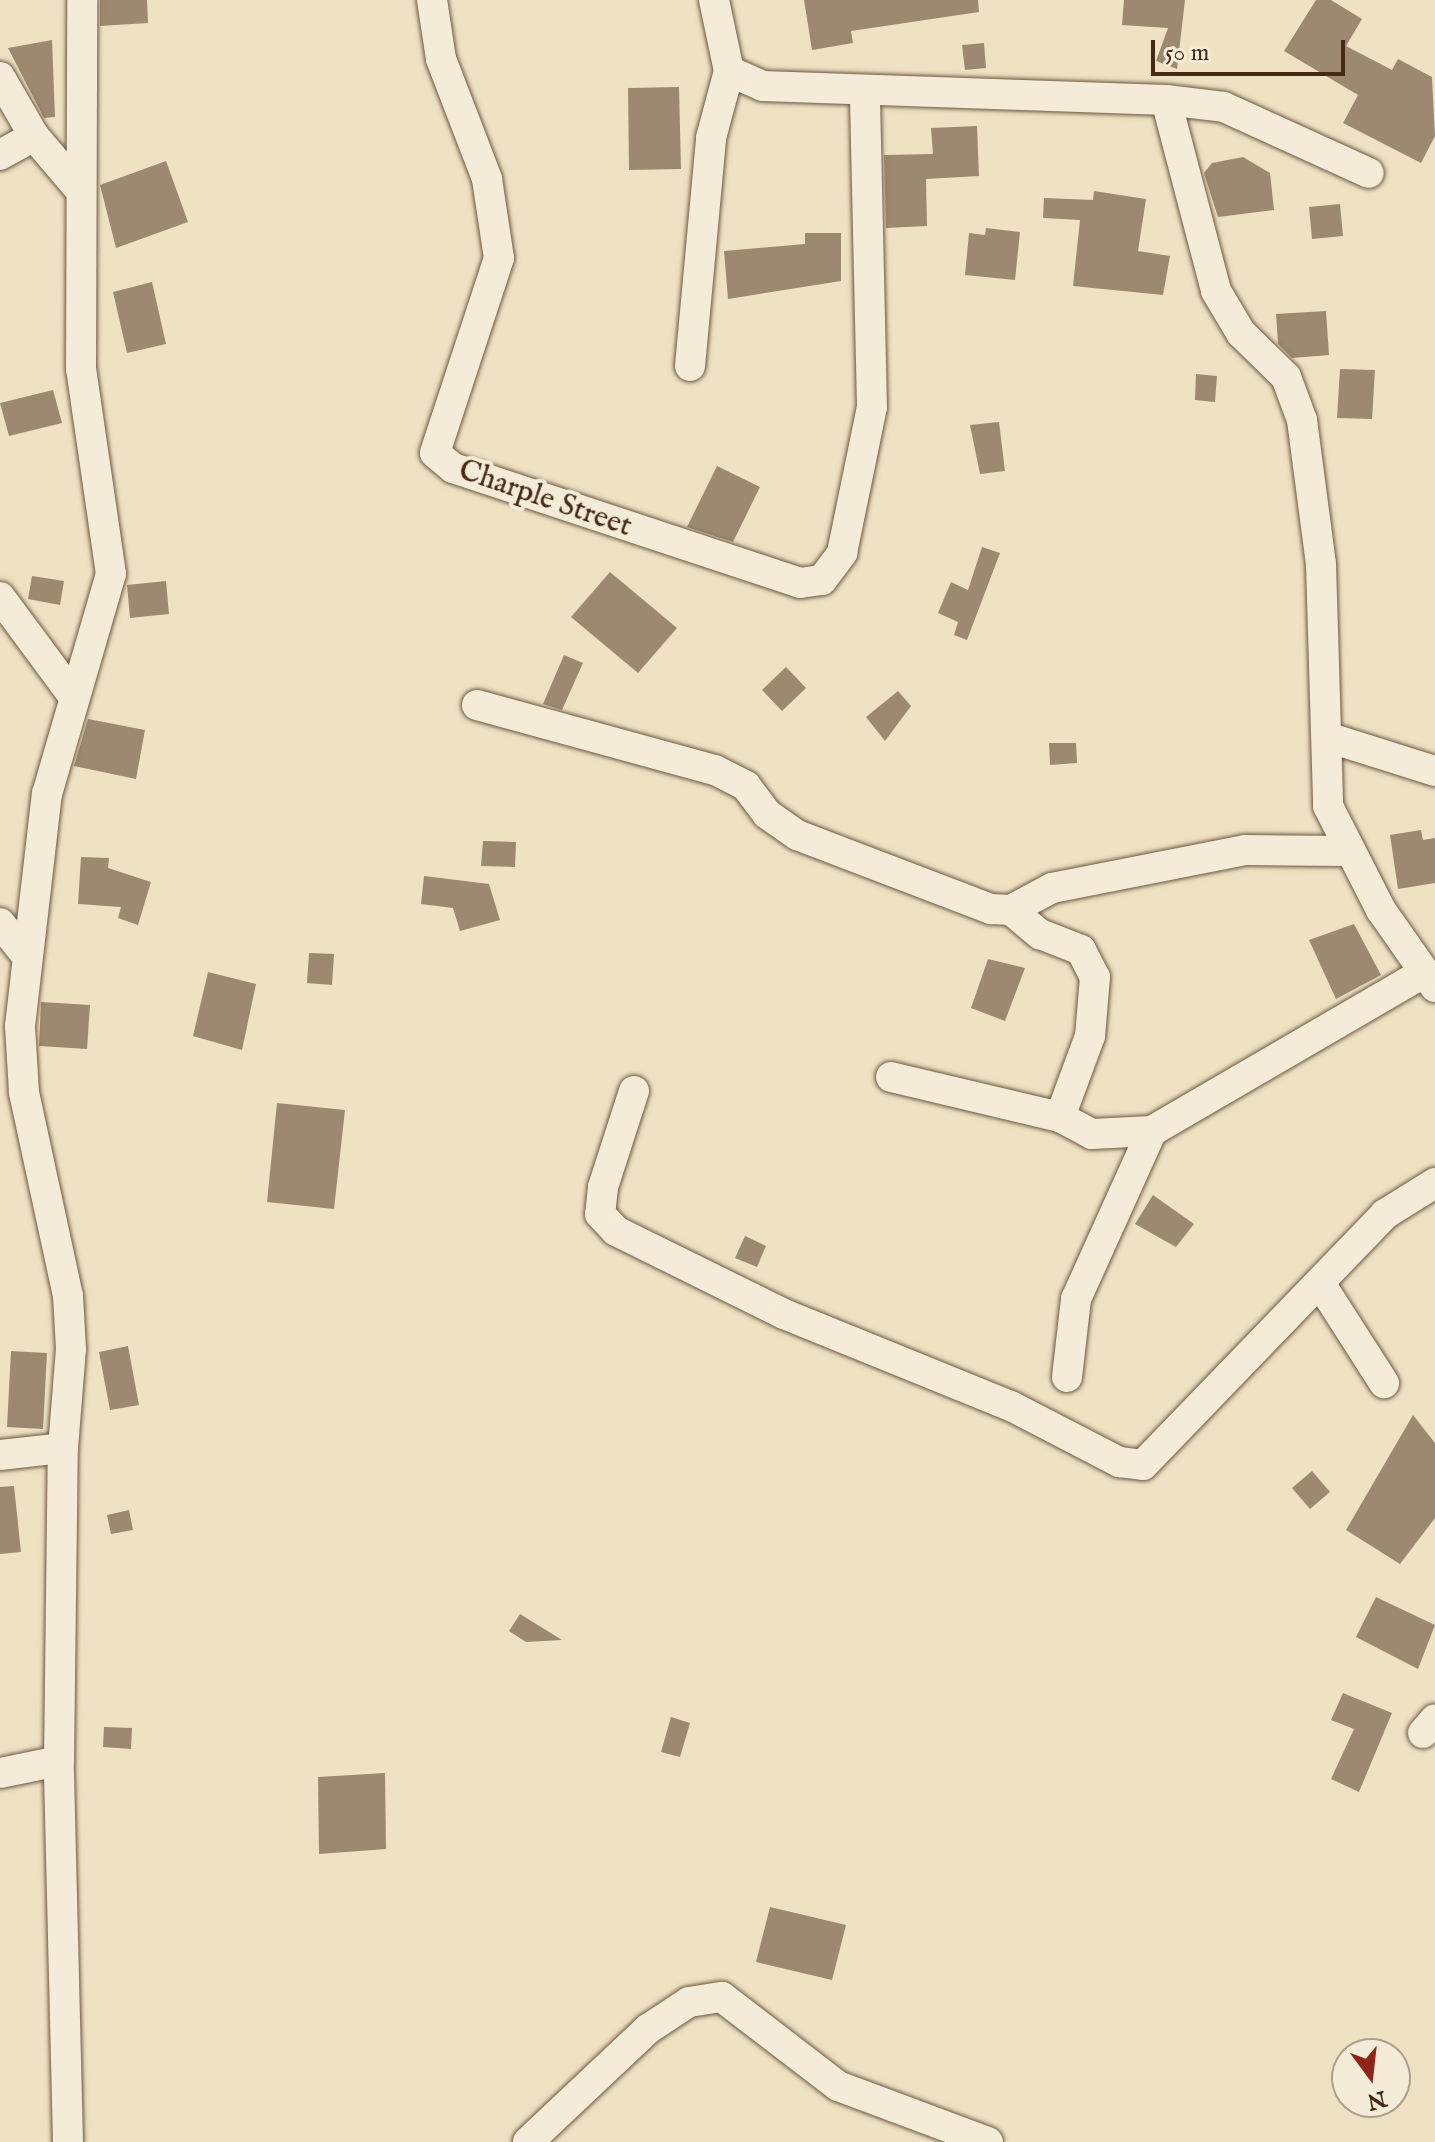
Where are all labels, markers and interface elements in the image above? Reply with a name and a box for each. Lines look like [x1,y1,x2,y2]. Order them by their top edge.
scale bar [1155,24,1349,74]
text: 50 m [1165,38,1209,69]
street label: Charple Street [454,453,636,545]
north arrow [1331,2038,1411,2118]
text: N [1364,2083,1390,2115]

